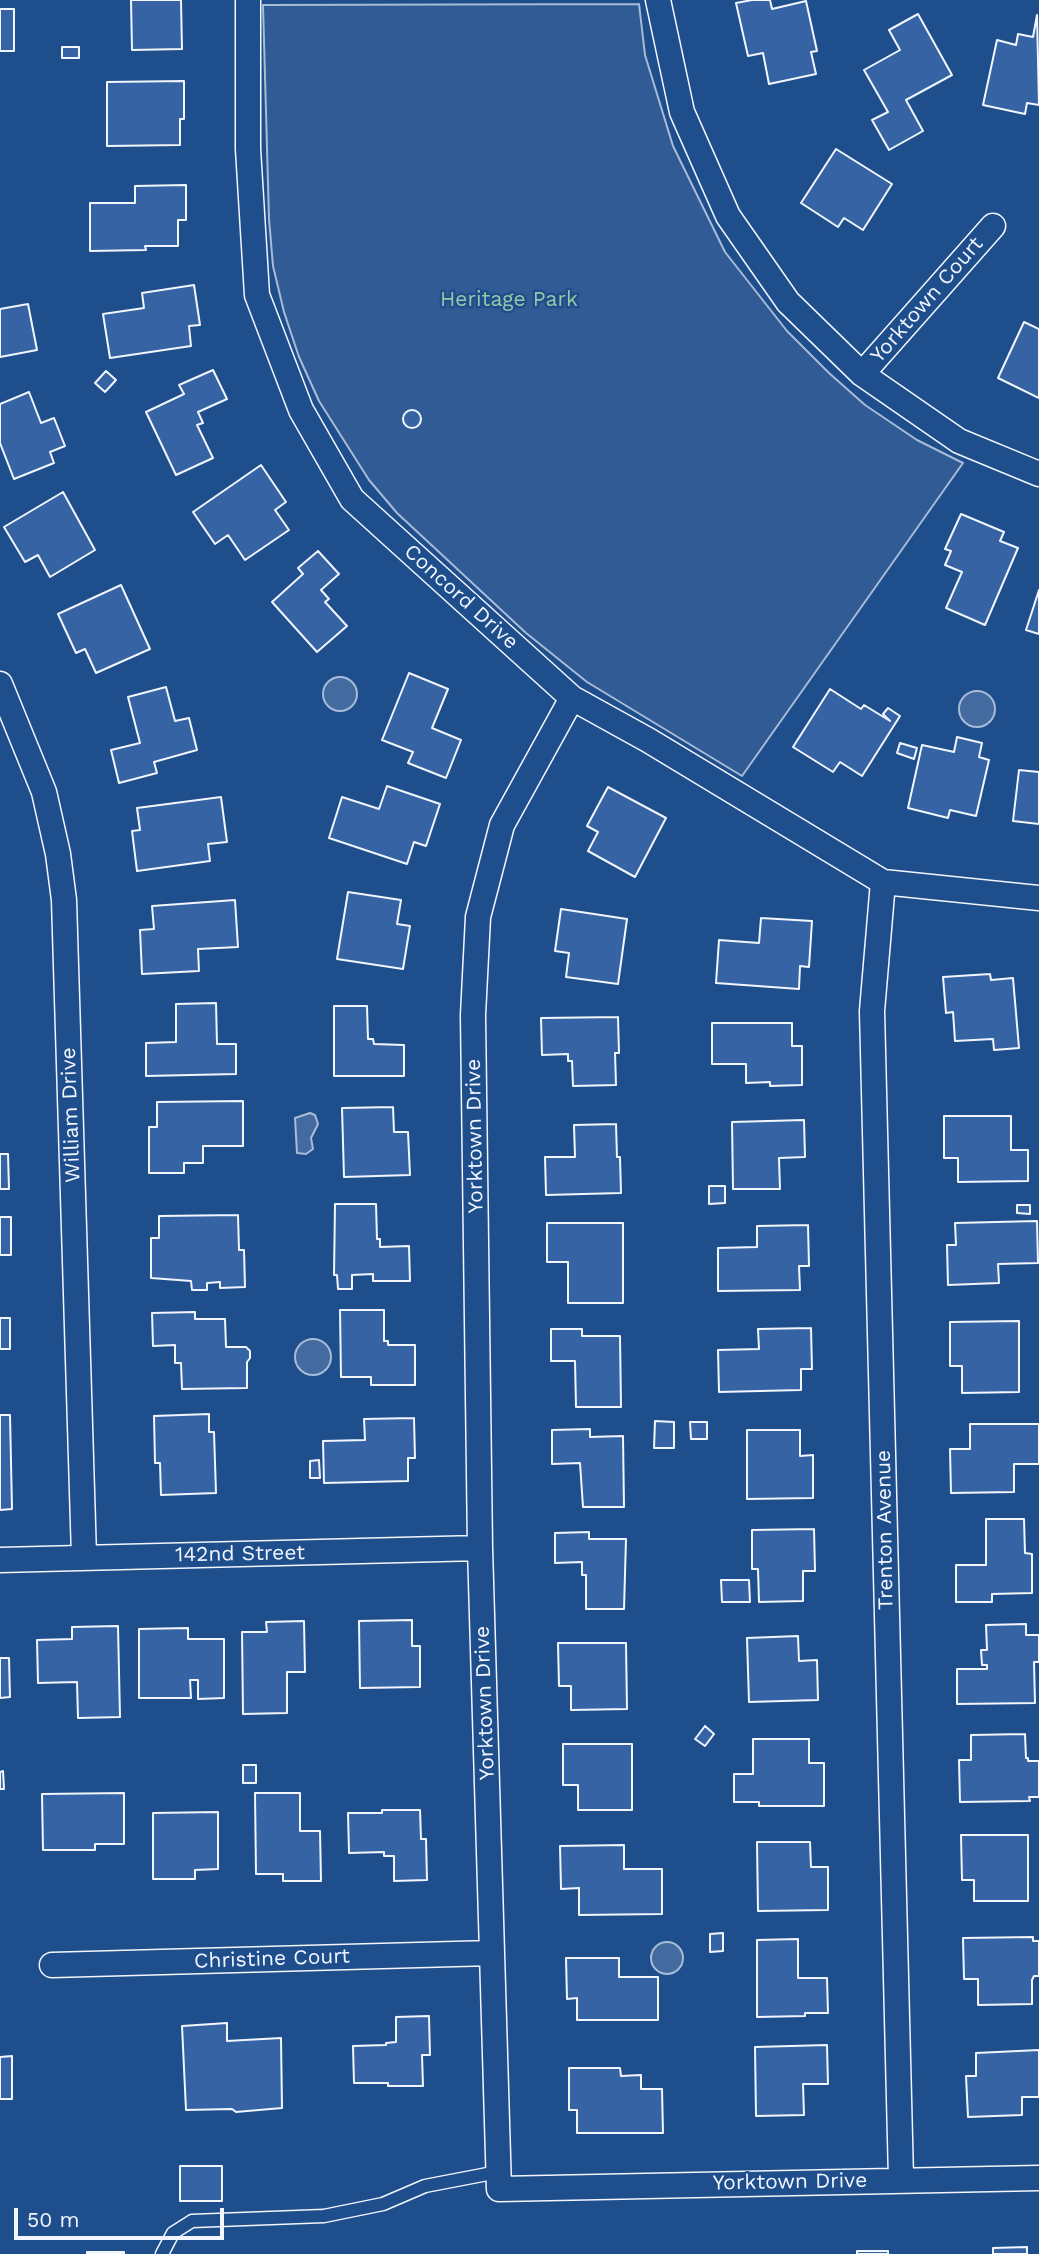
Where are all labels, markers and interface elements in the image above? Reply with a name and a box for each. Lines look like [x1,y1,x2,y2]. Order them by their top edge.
street label: Yorktown Court [865,232,989,368]
park label: Heritage Park [440,287,578,313]
street label: Concord Drive [399,539,523,655]
street label: William Drive [56,1047,86,1183]
street label: Yorktown Drive [461,1059,489,1213]
street label: Trenton Avenue [871,1450,899,1610]
street label: 142nd Street [175,1540,305,1568]
street label: Yorktown Drive [470,1625,500,1781]
street label: Christine Court [194,1944,350,1974]
street label: Yorktown Drive [713,2168,867,2196]
scale bar [18,2194,228,2238]
text: 50 m [27,2207,79,2232]

